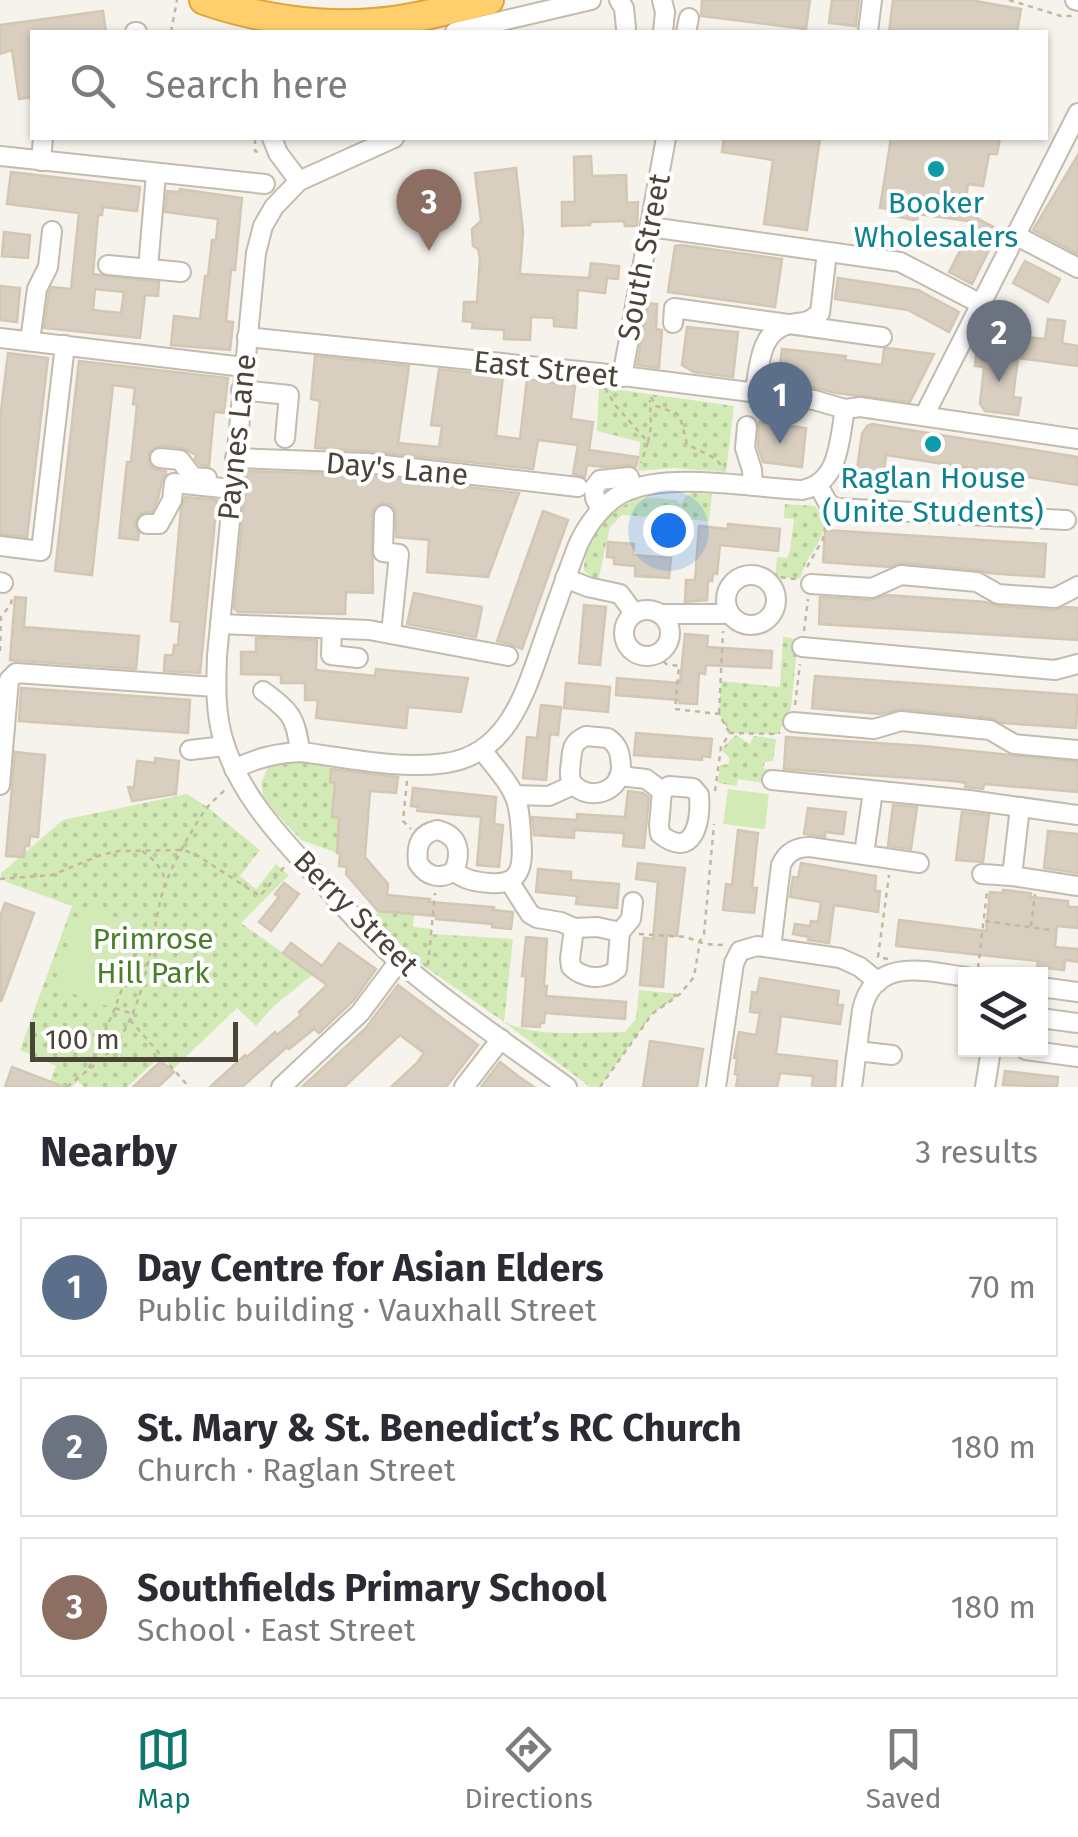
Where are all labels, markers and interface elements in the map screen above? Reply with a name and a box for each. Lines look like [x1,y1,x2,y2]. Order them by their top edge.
search box [30,30,1048,140]
icon: search [65,58,120,113]
text: Search here [145,62,348,108]
marker: Booker Wholesalers [925,158,947,180]
pin: 3 [396,168,462,251]
street label: South Street [610,170,678,343]
place label: Booker Wholesalers [854,185,1018,255]
pin: 2 [966,300,1032,382]
street label: East Street [472,343,621,395]
street label: Paynes Lane [210,352,264,522]
pin: 1 [748,362,812,444]
marker: Raglan House (Unite Students) [922,433,944,455]
street label: Day's Lane [324,445,470,493]
place label: Raglan House (Unite Students) [822,460,1044,530]
your location [643,505,694,556]
street label: Berry Street [286,843,426,983]
park label: Primrose Hill Park [92,921,214,991]
map controls [958,967,1048,1057]
button: layers [958,967,1048,1057]
scale bar [30,1017,238,1062]
text: 100 m [45,1023,120,1056]
text: Nearby [40,1127,177,1177]
text: 3 results [915,1133,1038,1171]
text: Day Centre for Asian Elders [137,1245,604,1291]
text: 1 [67,1268,82,1306]
text: 70 m [968,1268,1036,1306]
text: Public building · Vauxhall Street [137,1291,597,1329]
text: St. Mary & St. Benedict’s RC Church [137,1405,742,1451]
text: 2 [66,1428,83,1466]
text: 180 m [951,1428,1036,1466]
text: Church · Raglan Street [137,1451,456,1489]
text: Southfields Primary School [137,1565,607,1611]
text: 3 [66,1588,83,1626]
text: 180 m [951,1588,1036,1626]
text: School · East Street [137,1611,416,1649]
tab: Map [136,1722,191,1815]
tab: Directions [464,1722,593,1815]
tab: Saved [866,1722,942,1815]

